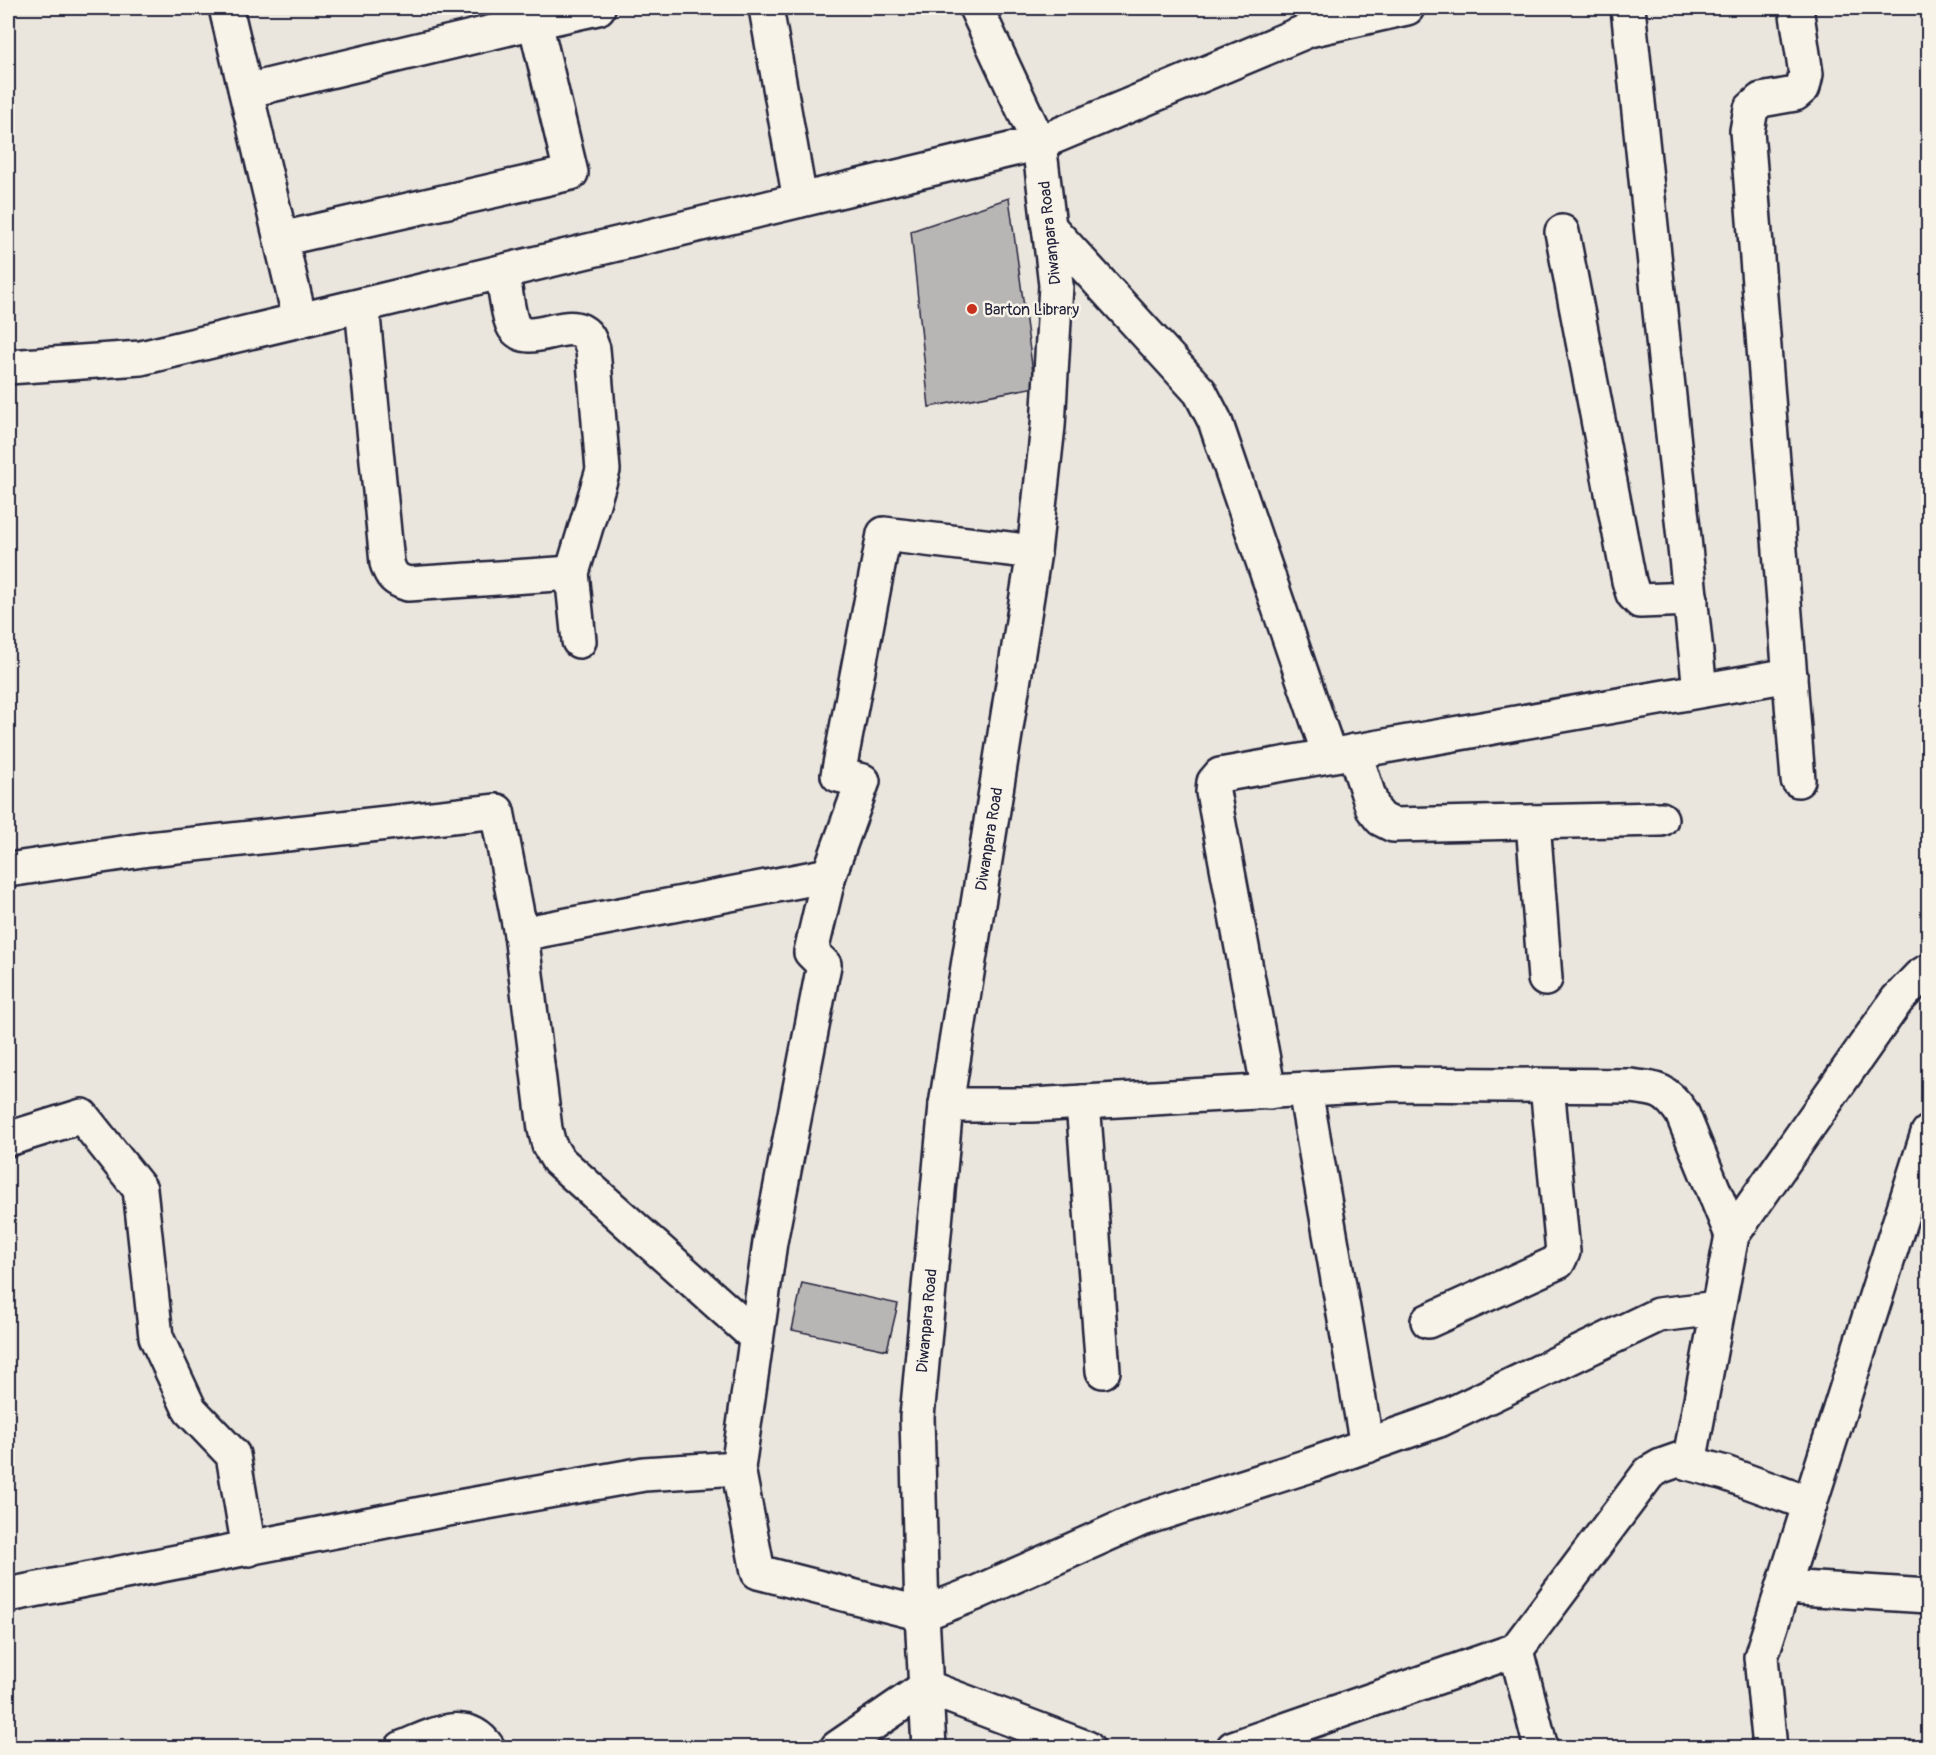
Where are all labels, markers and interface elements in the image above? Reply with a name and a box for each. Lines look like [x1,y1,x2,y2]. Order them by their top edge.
street label: Diwanpara Road [1035,180,1065,286]
place label: Barton Library [984,300,1079,320]
marker: Barton Library [965,302,979,316]
street label: Diwanpara Road [971,786,1007,892]
street label: Diwanpara Road [912,1268,942,1374]

